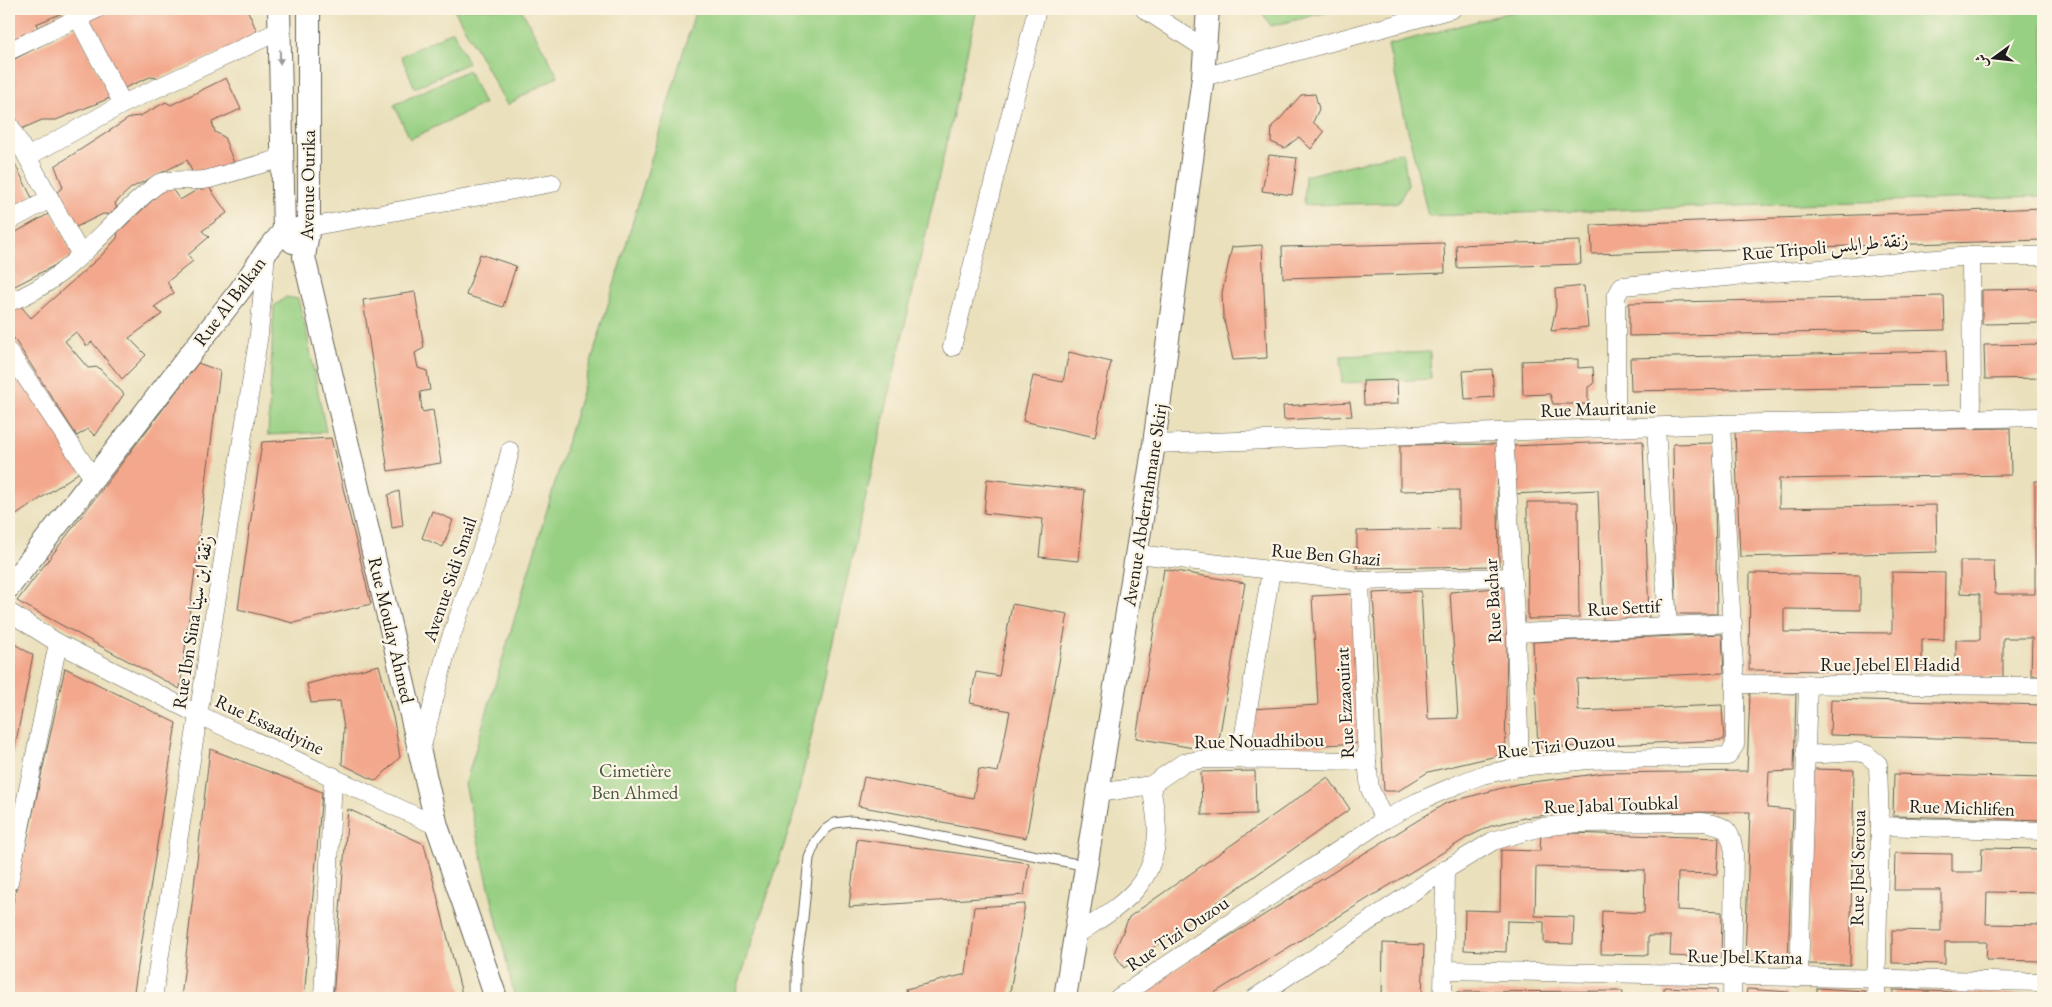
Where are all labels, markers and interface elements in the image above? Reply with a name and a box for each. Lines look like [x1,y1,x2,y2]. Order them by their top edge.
north arrow [1970,32,2020,82]
one-way arrow [276,50,284,66]
text: ش [1971,52,1992,70]
street label: Avenue Ourika [294,129,321,241]
street label: Rue Tripoli زنقة طرابلس [1741,227,1909,266]
street label: Rue Al Balkan [187,251,271,351]
street label: Rue Mauritanie [1540,394,1656,423]
street label: Avenue Abderrahmane Skirj [1116,402,1173,609]
street label: Avenue Sidi Smail [416,513,483,646]
street label: Rue Ibn Sina زنقة ابن سينا [166,533,219,711]
street label: Rue Ben Ghazi [1270,537,1382,572]
street label: Rue Moulay Ahmed [363,554,421,706]
street label: Rue Bachar [1478,557,1507,644]
street label: Rue Settif [1587,593,1663,622]
street label: Rue Ezzaouirat [1329,647,1360,759]
street label: Rue Jebel El Hadid [1820,652,1960,677]
street label: Rue Essaadiyine [211,688,328,761]
street label: Rue Nouadhibou [1194,727,1324,754]
street label: Rue Tizi Ouzou [1496,727,1616,764]
park label: Cimetière Ben Ahmed [592,758,679,805]
street label: Rue Jabal Toubkal [1543,790,1679,819]
street label: Rue Michlifen [1908,793,2016,822]
street label: Rue Jbel Seroua [1844,809,1871,926]
street label: Rue Tizi Ouzou [1121,890,1234,977]
street label: Rue Jbel Ktama [1687,943,1803,970]

